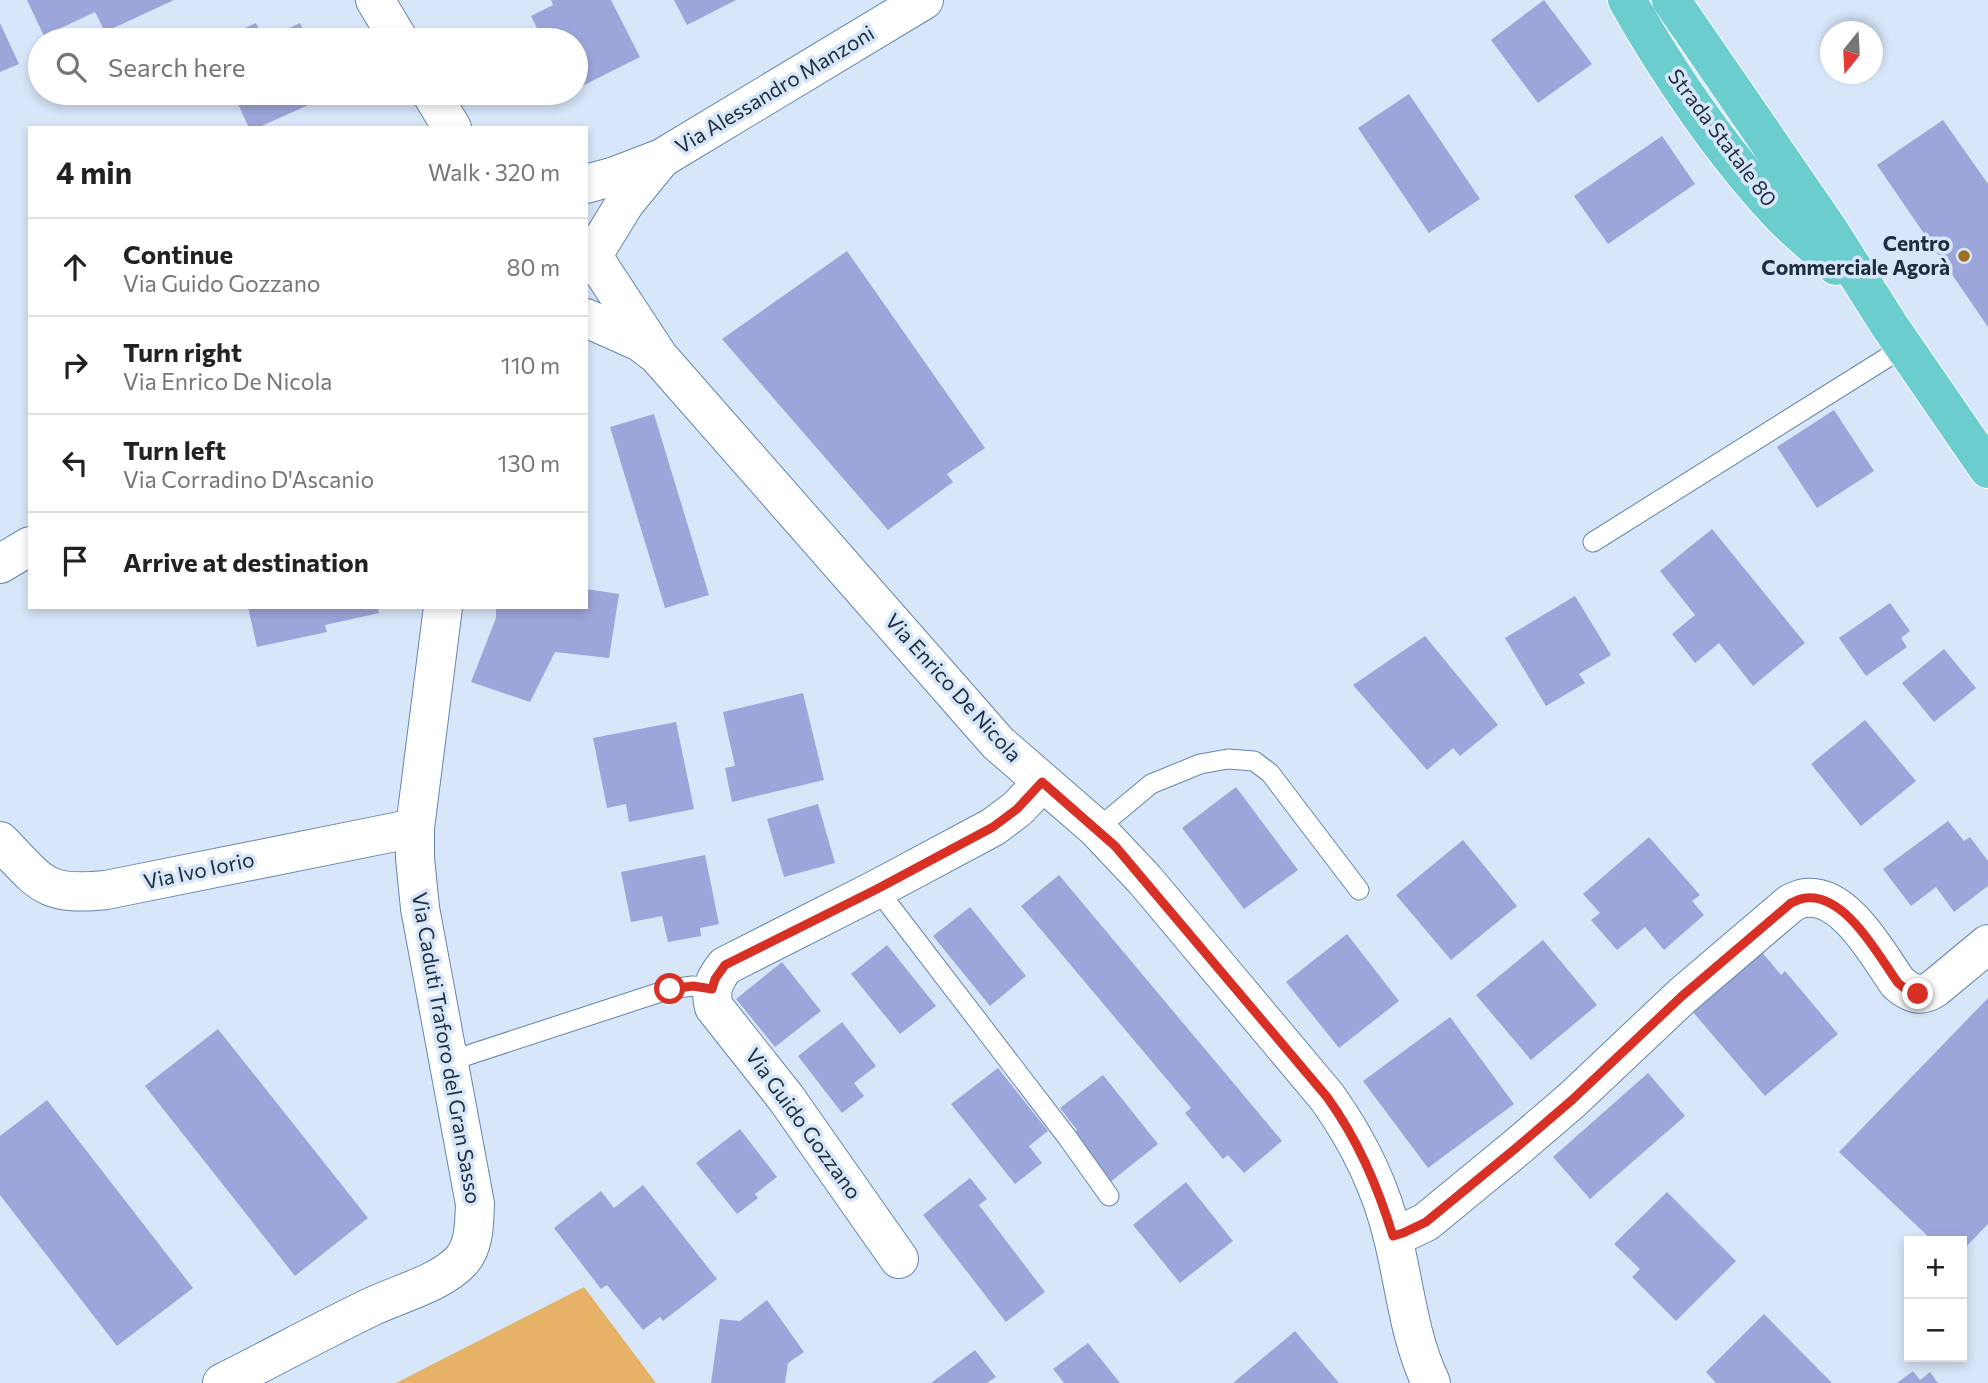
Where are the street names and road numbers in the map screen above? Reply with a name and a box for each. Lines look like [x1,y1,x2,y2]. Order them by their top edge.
street label: Via Alessandro Manzoni [670,19,878,158]
street label: Strada Statale 80 [1664,64,1783,211]
street label: Via Enrico De Nicola [881,608,1027,766]
street label: Via Ivo Iorio [141,846,256,893]
street label: Via Caduti Traforo del Gran Sasso [408,890,487,1205]
street label: Via Guido Gozzano [741,1043,867,1203]

